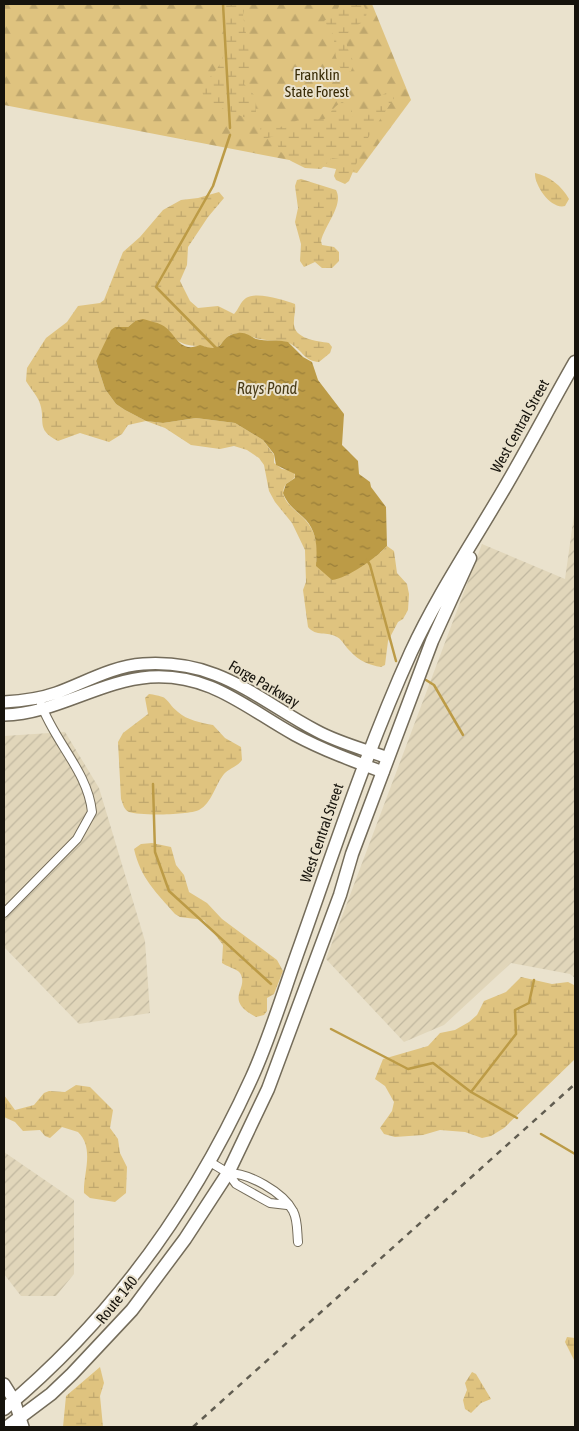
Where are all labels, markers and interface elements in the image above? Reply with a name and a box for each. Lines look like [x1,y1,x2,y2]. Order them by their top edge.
park label: Franklin State Forest [285,66,349,100]
street label: West Central Street [487,376,552,475]
water label: Rays Pond [237,379,298,398]
street label: Forge Parkway [226,657,303,711]
street label: West Central Street [297,781,347,885]
street label: Route 140 [92,1273,141,1327]

